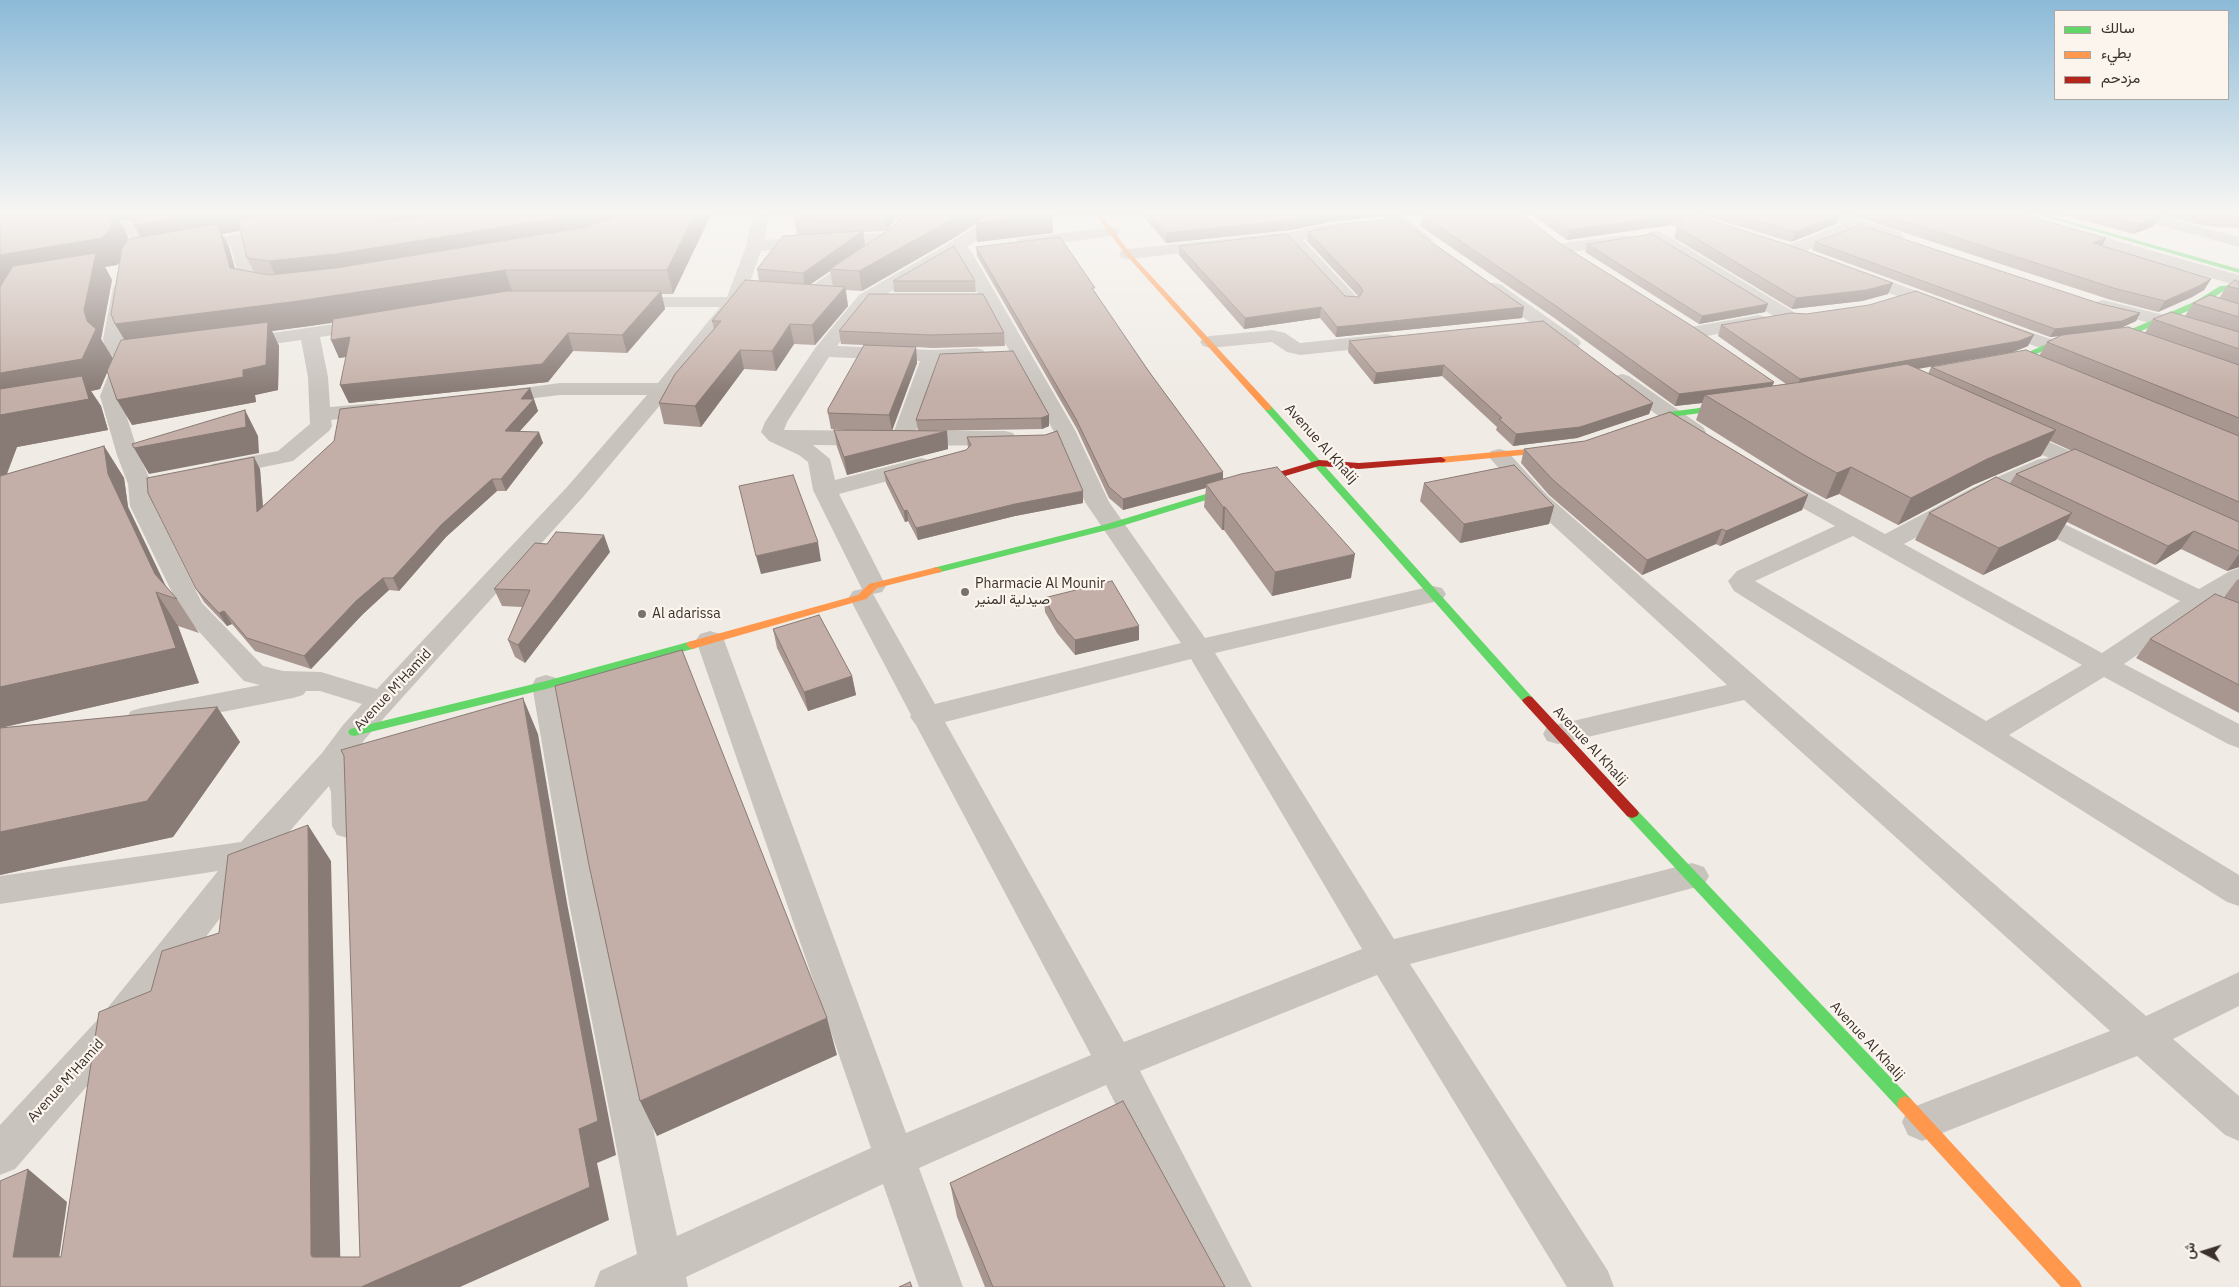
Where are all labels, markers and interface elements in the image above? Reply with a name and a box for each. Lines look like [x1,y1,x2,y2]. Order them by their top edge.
legend [2054,10,2229,100]
text: سالك [2101,18,2135,37]
text: بطيء [2101,43,2131,62]
text: مزدحم [2101,68,2140,87]
street label: Avenue Al Khalij [1281,401,1361,487]
place label: Pharmacie Al Mounir صيدلية المنير [975,576,1105,608]
marker: Pharmacie Al Mounir صيدلية المنير [959,586,971,598]
place label: Al adarissa [652,606,721,622]
marker: Al adarissa [636,608,648,620]
street label: Avenue M'Hamid [351,646,435,734]
street label: Avenue Al Khalij [1549,703,1631,789]
street label: Avenue Al Khalij [1826,998,1908,1084]
street label: Avenue M'Hamid [24,1036,108,1126]
north arrow [2179,1227,2229,1277]
text: ش [2179,1242,2199,1260]

